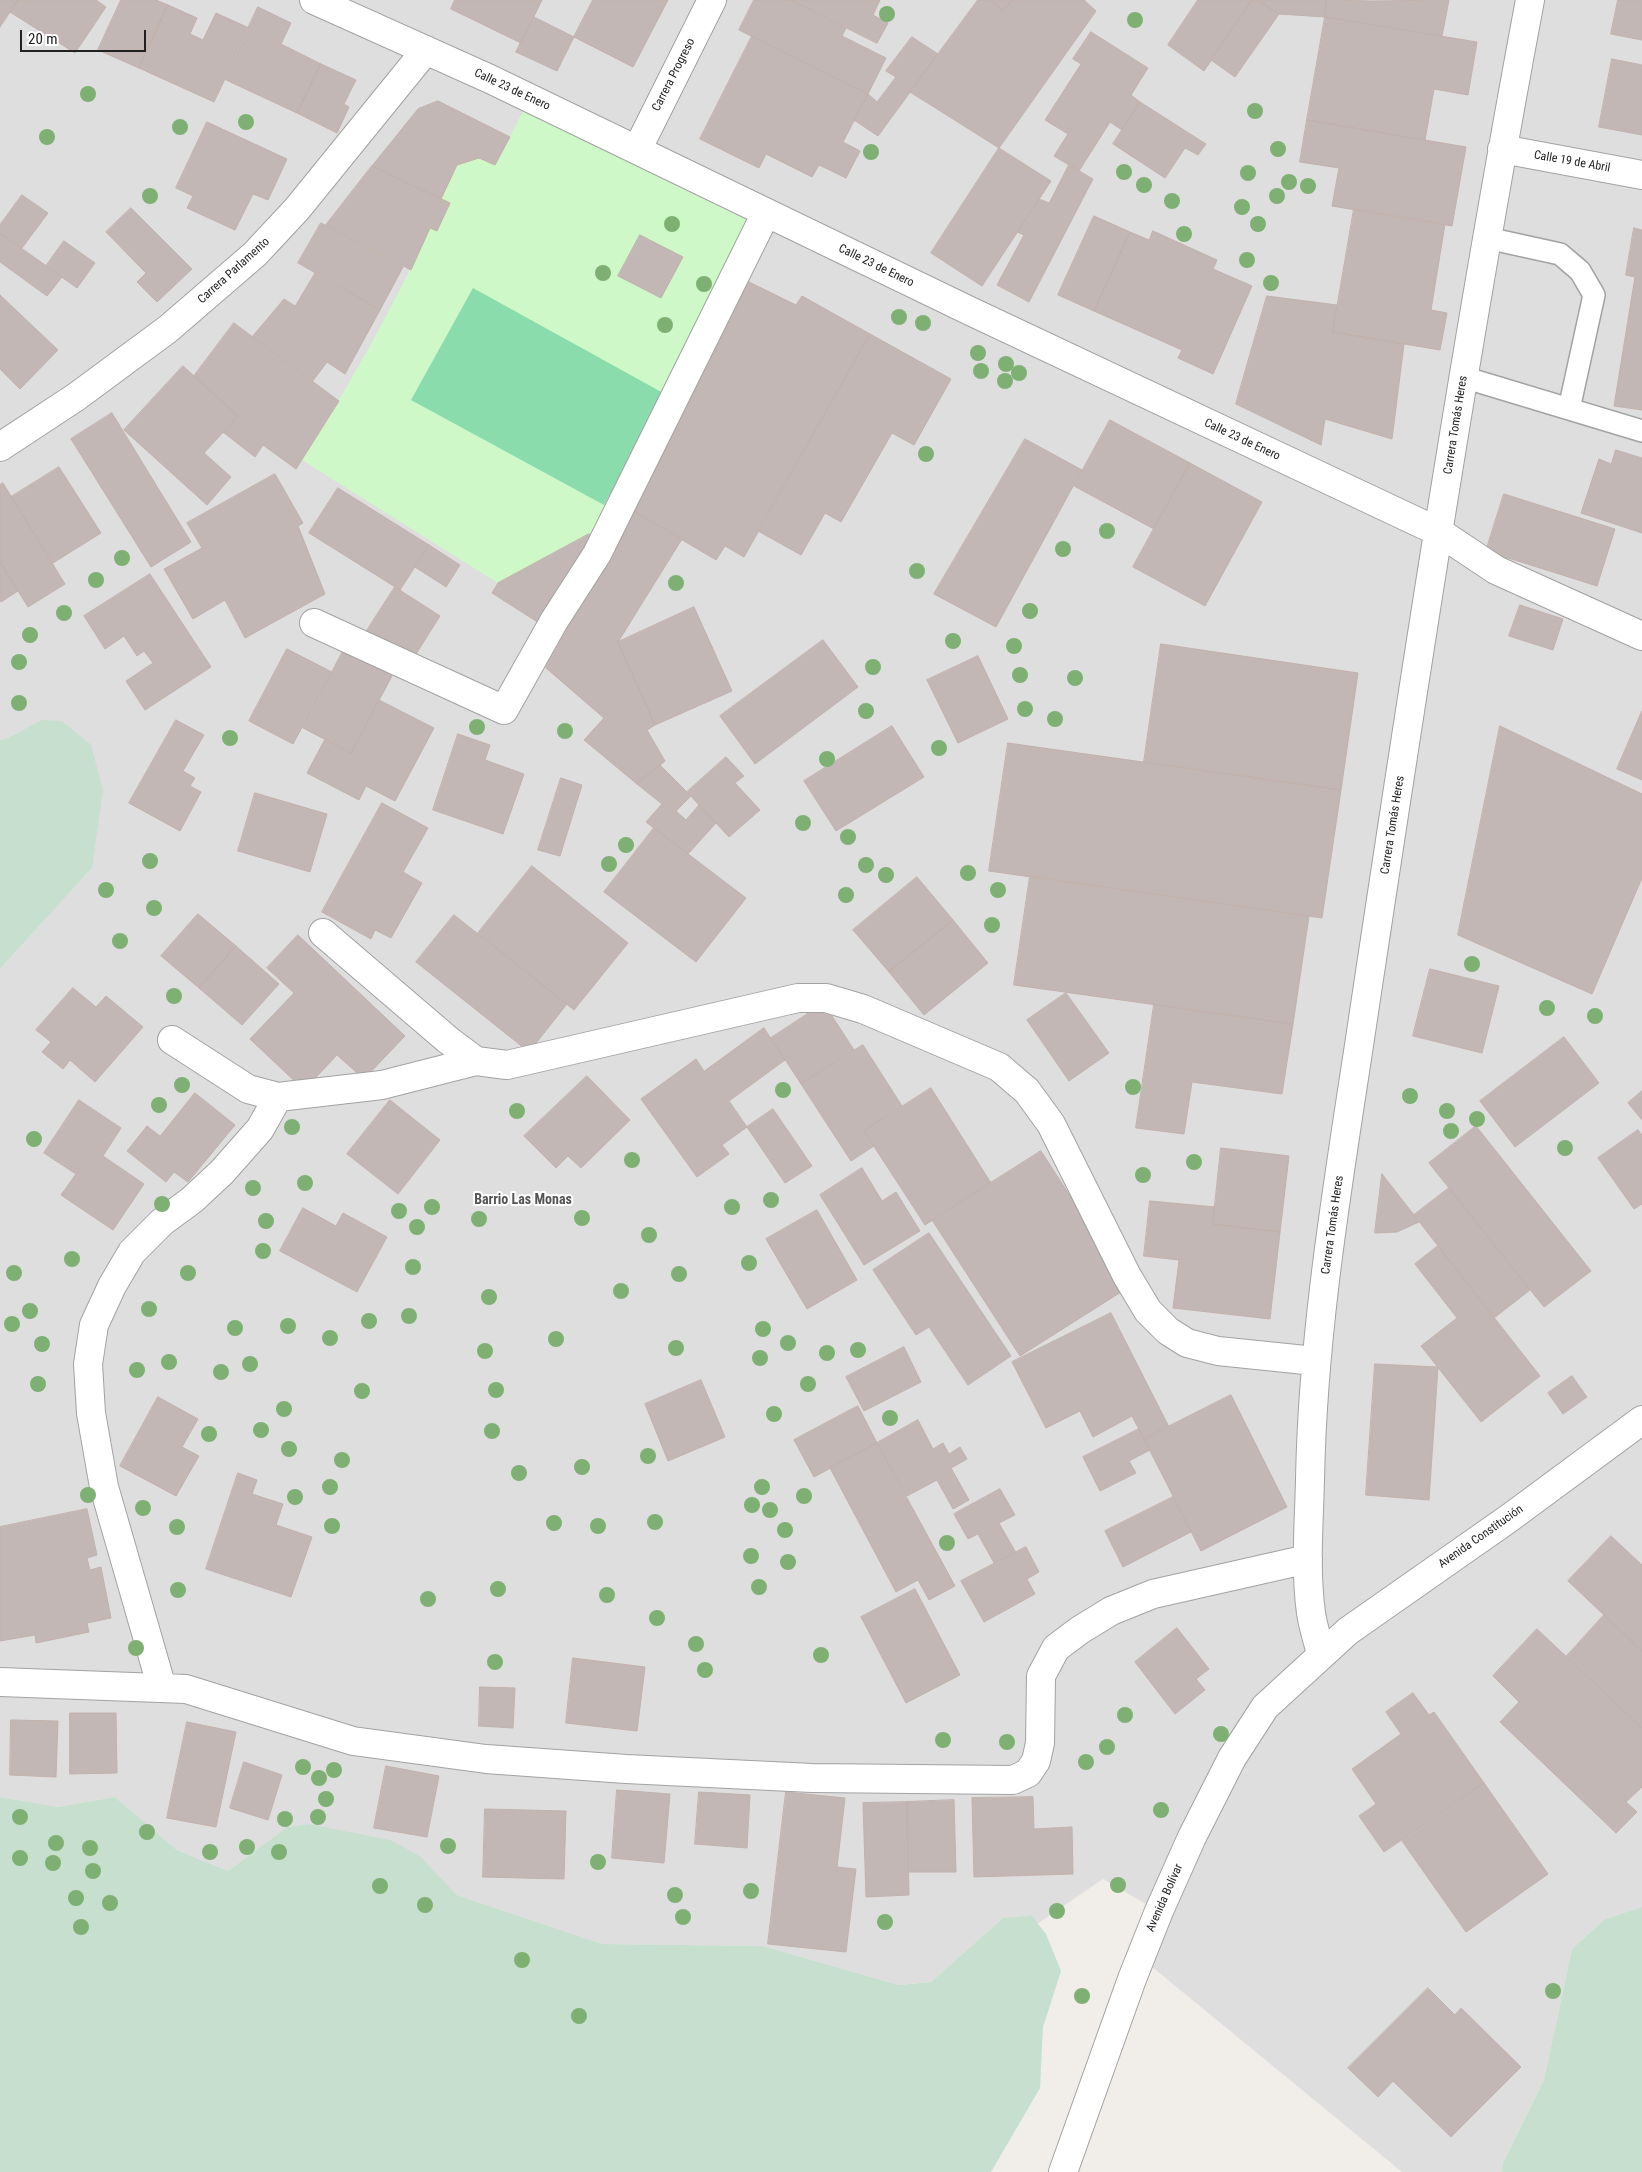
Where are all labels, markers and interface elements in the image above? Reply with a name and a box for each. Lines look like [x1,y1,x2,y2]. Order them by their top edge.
scale bar [22,20,149,52]
text: 20 m [28,30,58,48]
street label: Carrera Progreso [649,36,699,114]
street label: Calle 23 de Enero [472,66,552,114]
street label: Calle 19 de Abril [1533,148,1611,176]
street label: Carrera Parlamento [195,235,273,307]
street label: Calle 23 de Enero [836,241,916,291]
street label: Carrera Tomás Heres [1441,375,1471,475]
street label: Calle 23 de Enero [1202,416,1282,464]
street label: Carrera Tomás Heres [1378,775,1408,875]
street label: Carrera Tomás Heres [1319,1175,1347,1275]
district label: Barrio Las Monas [474,1192,572,1208]
street label: Avenida Constitución [1436,1502,1526,1572]
street label: Avenida Bolívar [1144,1862,1186,1934]

